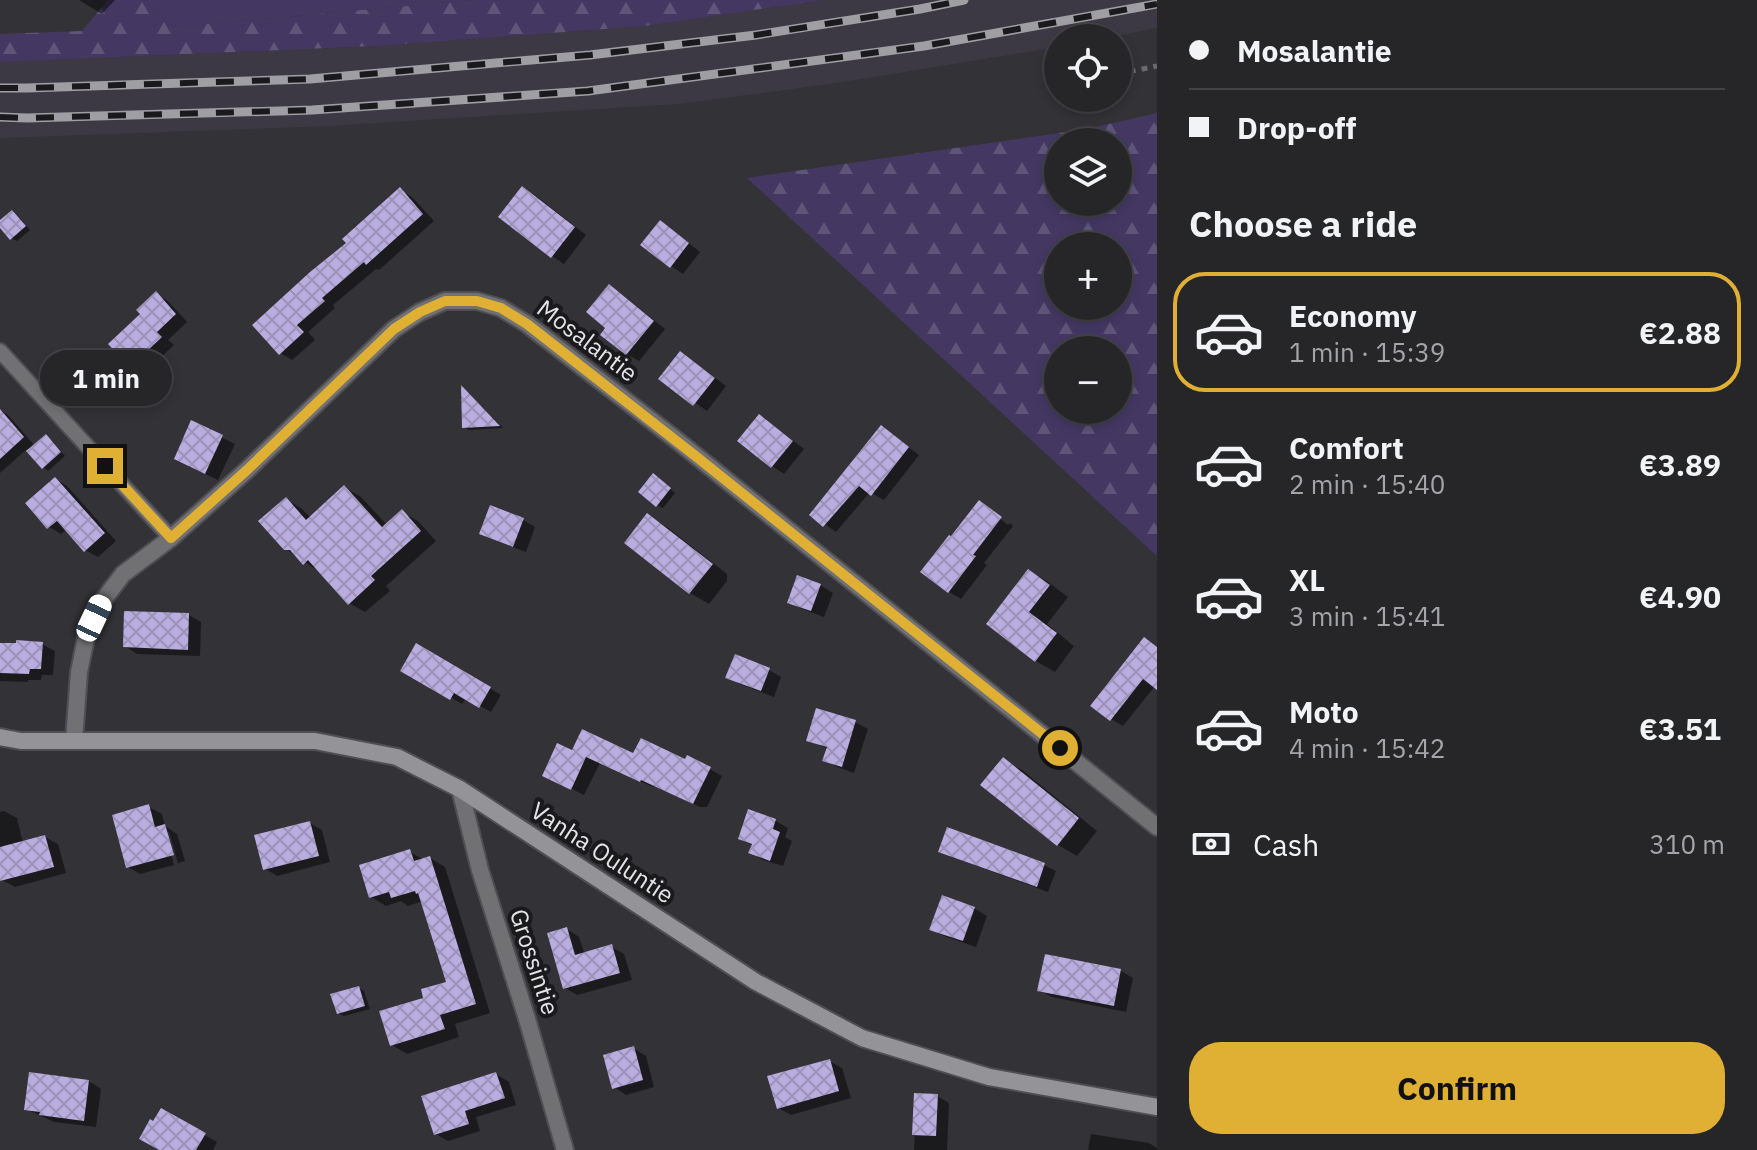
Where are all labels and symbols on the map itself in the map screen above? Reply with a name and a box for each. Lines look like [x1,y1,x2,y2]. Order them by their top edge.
street label: Mosalantie [531,292,644,388]
callout: 1 min [39,350,171,406]
route end [87,448,123,484]
car [73,591,115,645]
route start [1042,730,1078,766]
street label: Vanha Ouluntie [525,794,680,910]
street label: Grossintie [503,905,567,1019]

